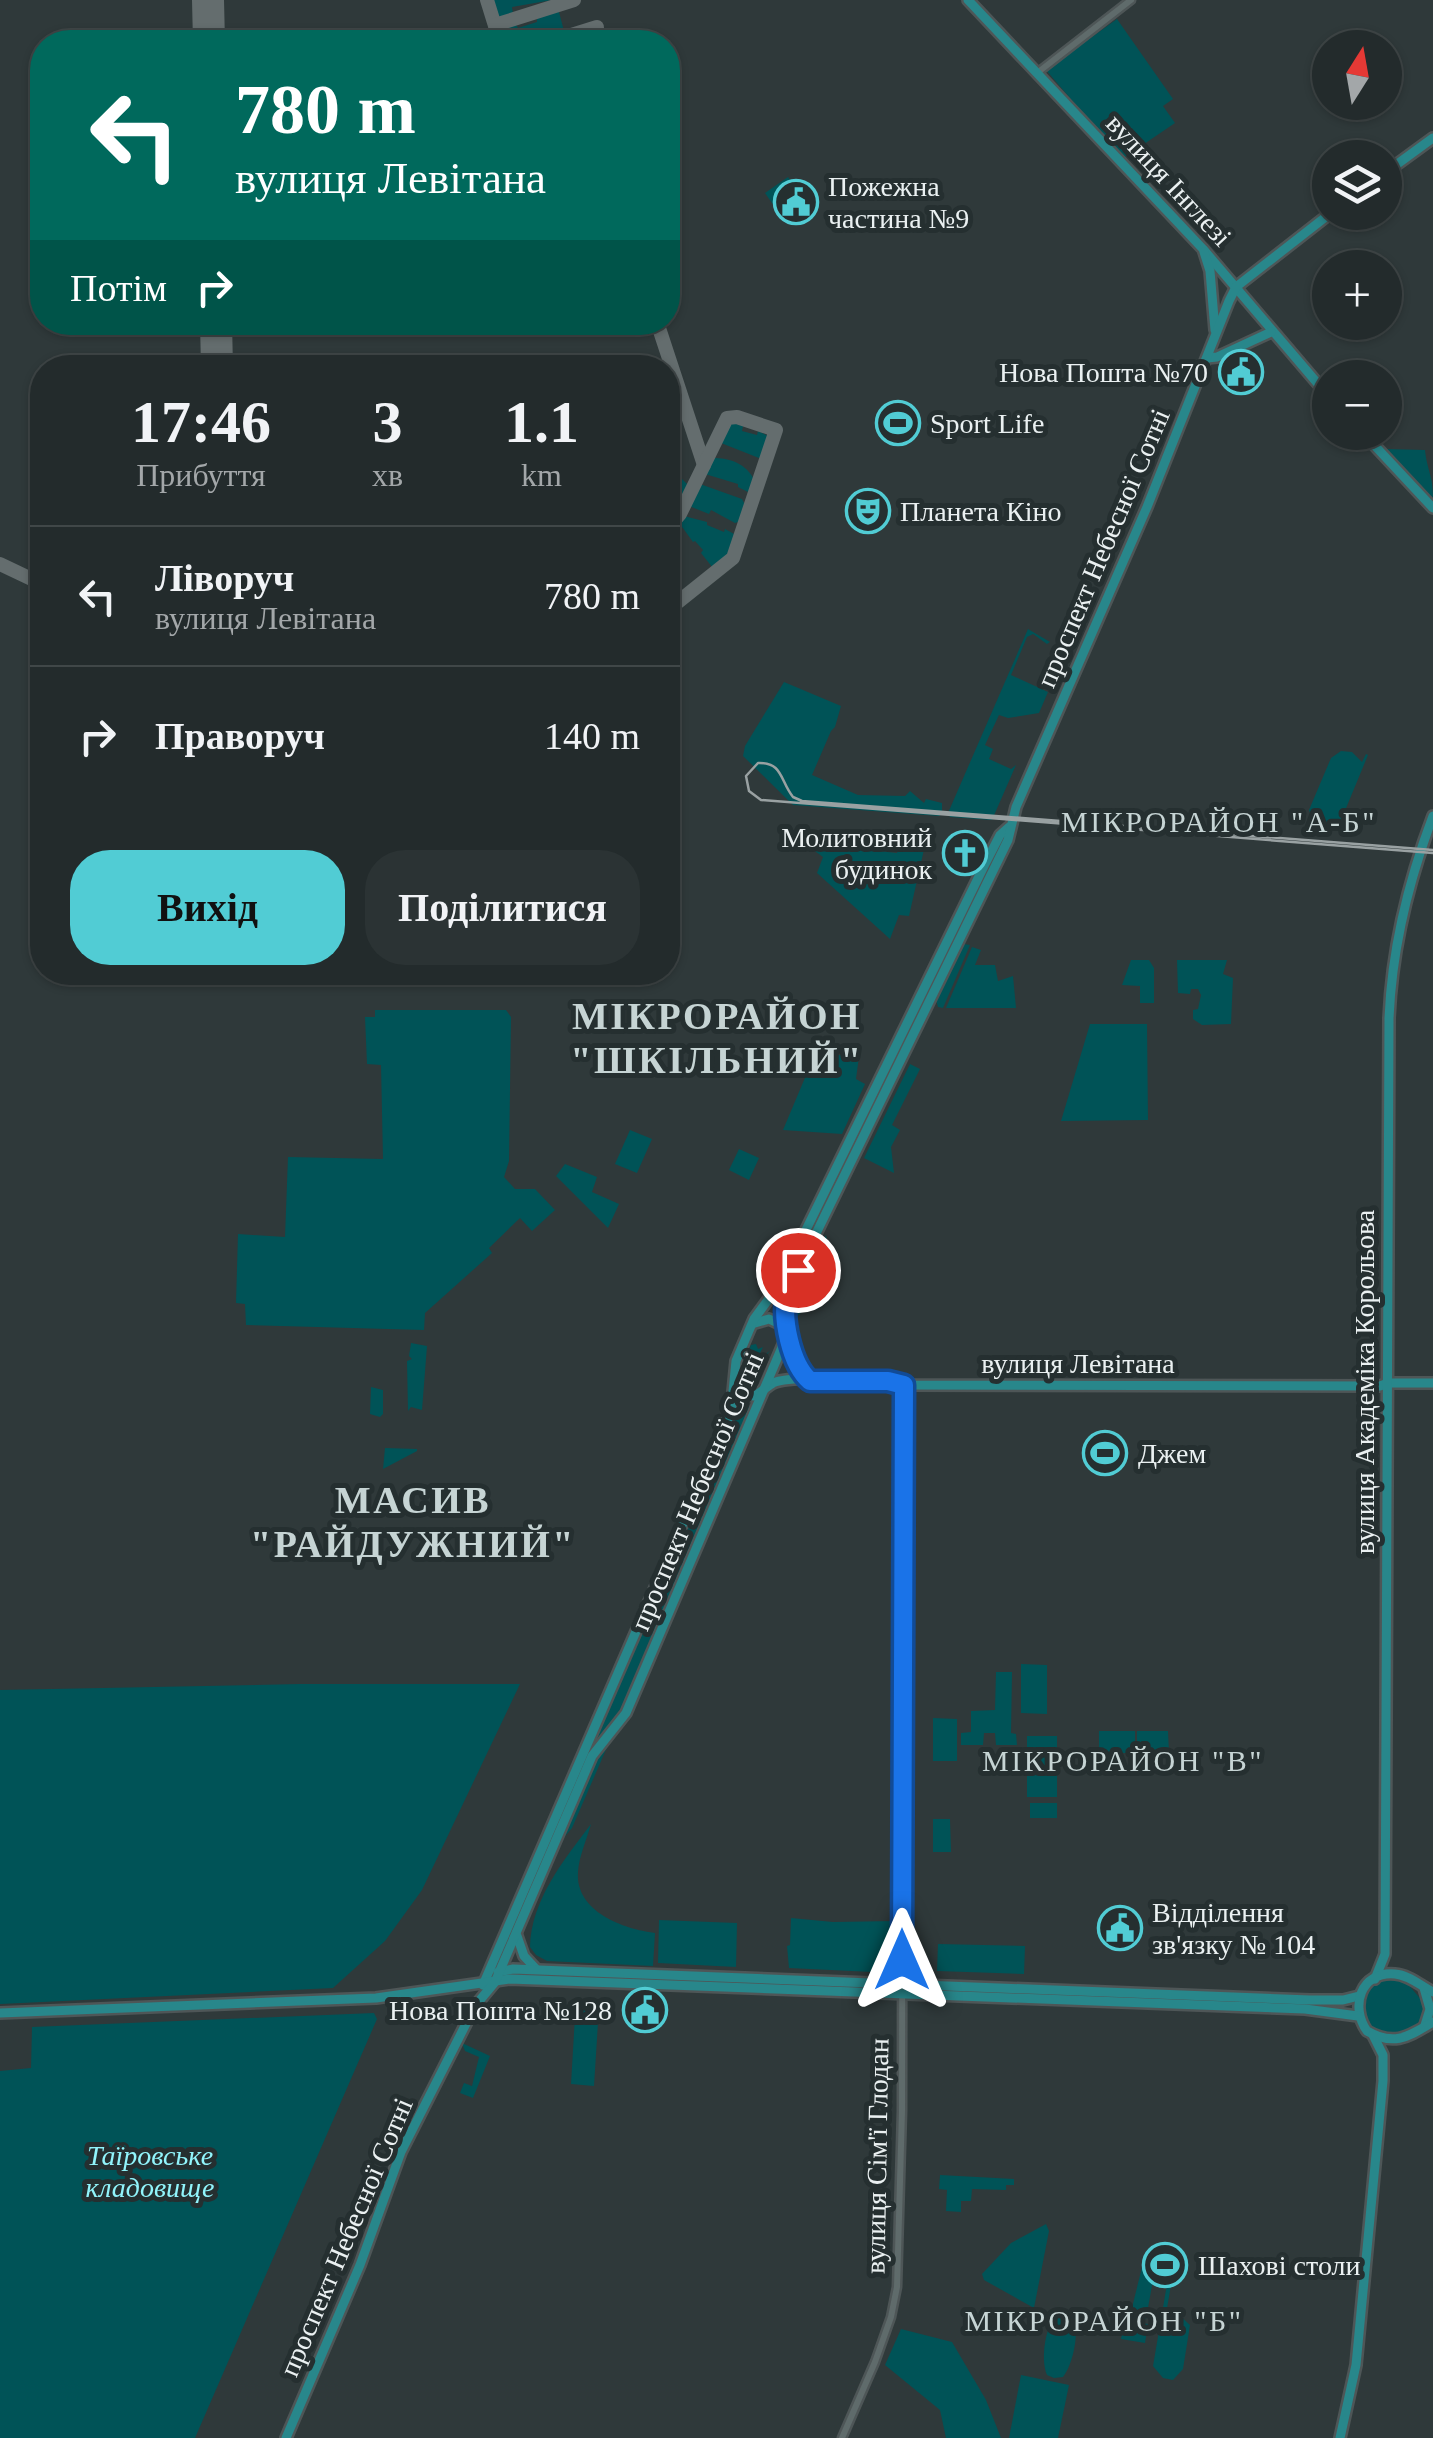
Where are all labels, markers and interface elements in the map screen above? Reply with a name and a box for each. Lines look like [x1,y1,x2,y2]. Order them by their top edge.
north arrow [1312,30,1402,120]
map controls [1312,30,1402,450]
icon: left [70,70,200,200]
text: 780 m [235,71,416,148]
street label: вулиця Інглезі [1100,108,1238,252]
button: layers [1312,140,1402,230]
text: вулиця Левітана [235,153,546,203]
place label: Пожежна частина №9 [828,171,969,234]
public building icon: Пожежна частина №9 [773,179,819,225]
button: + [1312,250,1402,340]
icon: right [187,260,242,315]
text: Потім [70,267,167,309]
public building icon: Нова Пошта №70 [1218,349,1264,395]
place label: Нова Пошта №70 [999,357,1208,388]
button: − [1312,360,1402,450]
text: 17:46 [131,389,271,455]
text: 3 [372,389,402,455]
text: 1.1 [504,389,579,455]
sports icon: Sport Life [875,400,921,446]
street label: проспект Небесної Сотні [1030,404,1176,692]
place label: Sport Life [930,408,1044,439]
text: Прибуття [136,457,266,493]
text: хв [372,457,403,493]
text: km [521,457,562,493]
theatre icon: Планета Кіно [845,488,891,534]
place label: Планета Кіно [900,496,1061,527]
text: Ліворуч [155,557,294,599]
icon: left [70,569,125,624]
text: 780 m [544,575,640,617]
text: вулиця Левітана [155,600,376,636]
icon: right [70,709,125,764]
text: Праворуч [155,715,325,757]
text: 140 m [544,715,640,757]
district label: МІКРОРАЙОН "А-Б" [1061,805,1377,838]
place label: Молитовний будинок [781,822,932,885]
church icon: Молитовний будинок [942,830,988,876]
button: Вихід [70,850,345,965]
button: Поділитися [365,850,640,965]
district label: МІКРОРАЙОН "ШКІЛЬНИЙ" [570,995,864,1081]
street label: вулиця Академіка Корольова [1349,1209,1380,1554]
pin [756,1228,841,1313]
icon: arrive [771,1243,826,1298]
street label: проспект Небесної Сотні [624,1347,770,1635]
street label: вулиця Левітана [981,1348,1175,1379]
sports icon: Джем [1082,1430,1128,1476]
place label: Джем [1138,1438,1207,1469]
district label: МАСИВ "РАЙДУЖНИЙ" [250,1479,576,1565]
district label: МІКРОРАЙОН "В" [982,1744,1264,1777]
place label: Відділення зв'язку № 104 [1152,1897,1315,1960]
public building icon: Відділення зв'язку № 104 [1097,1905,1143,1951]
position arrow [850,1908,954,2012]
public building icon: Нова Пошта №128 [622,1987,668,2033]
place label: Нова Пошта №128 [389,1995,612,2026]
street label: вулиця Сім'ї Глодан [859,2038,895,2274]
street label: проспект Небесної Сотні [273,2093,419,2381]
park label: Таїровське кладовище [86,2140,214,2203]
sports icon: Шахові столи [1142,2242,1188,2288]
place label: Шахові столи [1198,2250,1361,2281]
district label: МІКРОРАЙОН "Б" [964,2304,1244,2337]

